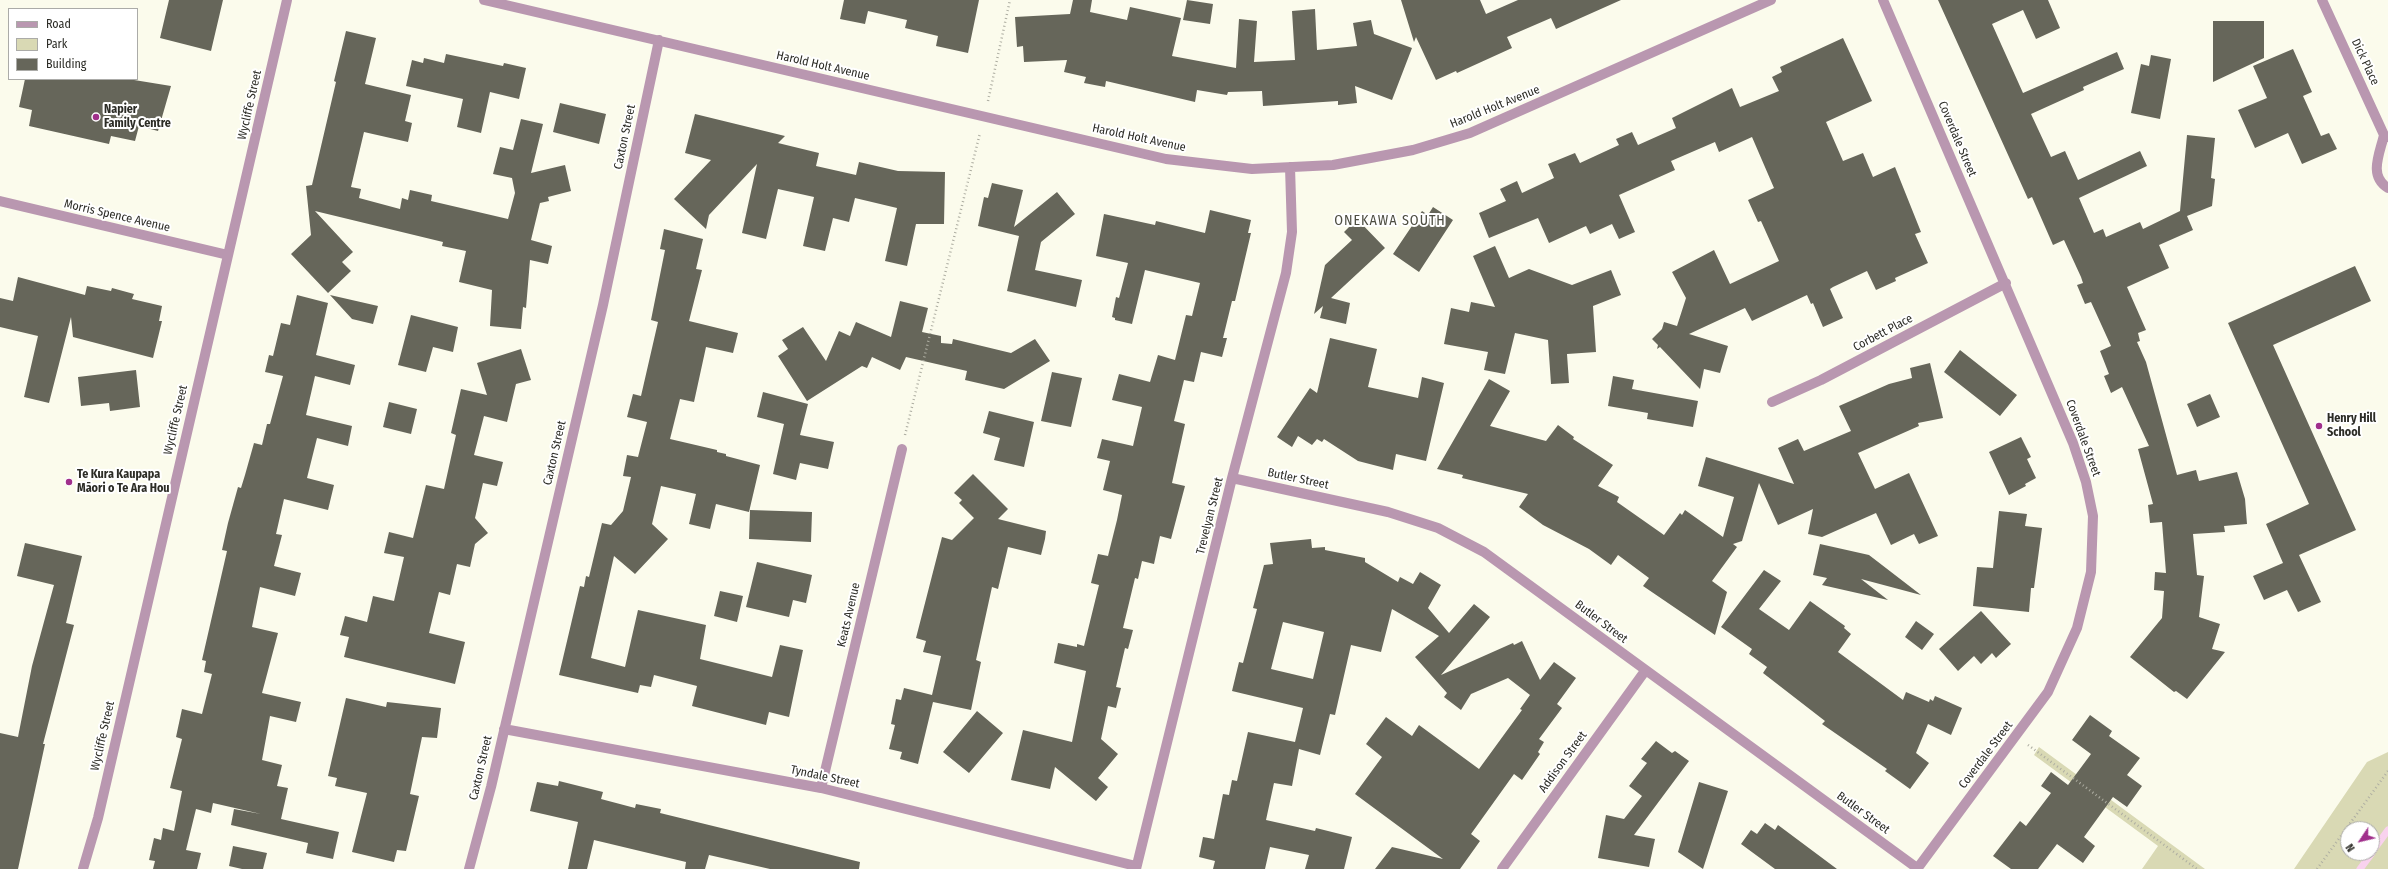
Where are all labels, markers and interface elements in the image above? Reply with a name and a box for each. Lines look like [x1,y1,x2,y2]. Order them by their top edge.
legend [8,8,138,80]
text: Road [46,17,71,31]
text: Park [46,37,67,51]
street label: Dick Place [2348,37,2382,87]
street label: Harold Holt Avenue [775,48,871,84]
text: Building [46,57,86,71]
street label: Wycliffe Street [235,69,265,141]
street label: Harold Holt Avenue [1448,82,1542,132]
street label: Coverdale Street [1935,99,1979,179]
place label: Napier Family Centre [104,103,171,131]
street label: Caxton Street [611,103,639,171]
marker: Napier Family Centre [91,112,101,122]
street label: Harold Holt Avenue [1091,121,1187,155]
street label: Morris Spence Avenue [63,197,171,235]
district label: ONEKAWA SOUTH [1334,213,1446,229]
street label: Corbett Place [1851,311,1915,355]
street label: Wycliffe Street [161,384,191,456]
street label: Coverdale Street [2062,398,2104,478]
place label: Henry Hill School [2327,412,2376,440]
street label: Caxton Street [541,419,569,487]
marker: Henry Hill School [2314,421,2324,431]
street label: Butler Street [1266,465,1330,493]
place label: Te Kura Kaupapa Māori o Te Ara Hou [77,468,170,496]
street label: Trevelyan Street [1193,476,1227,556]
marker: Te Kura Kaupapa Māori o Te Ara Hou [64,477,74,487]
street label: Keats Avenue [835,581,863,649]
street label: Butler Street [1572,598,1630,646]
street label: Wycliffe Street [88,700,118,772]
street label: Coverdale Street [1956,718,2016,792]
street label: Addison Street [1536,729,1590,795]
street label: Caxton Street [467,734,495,802]
street label: Tyndale Street [789,763,861,791]
street label: Butler Street [1834,789,1892,837]
north arrow [2340,821,2380,861]
text: N [2343,841,2358,854]

